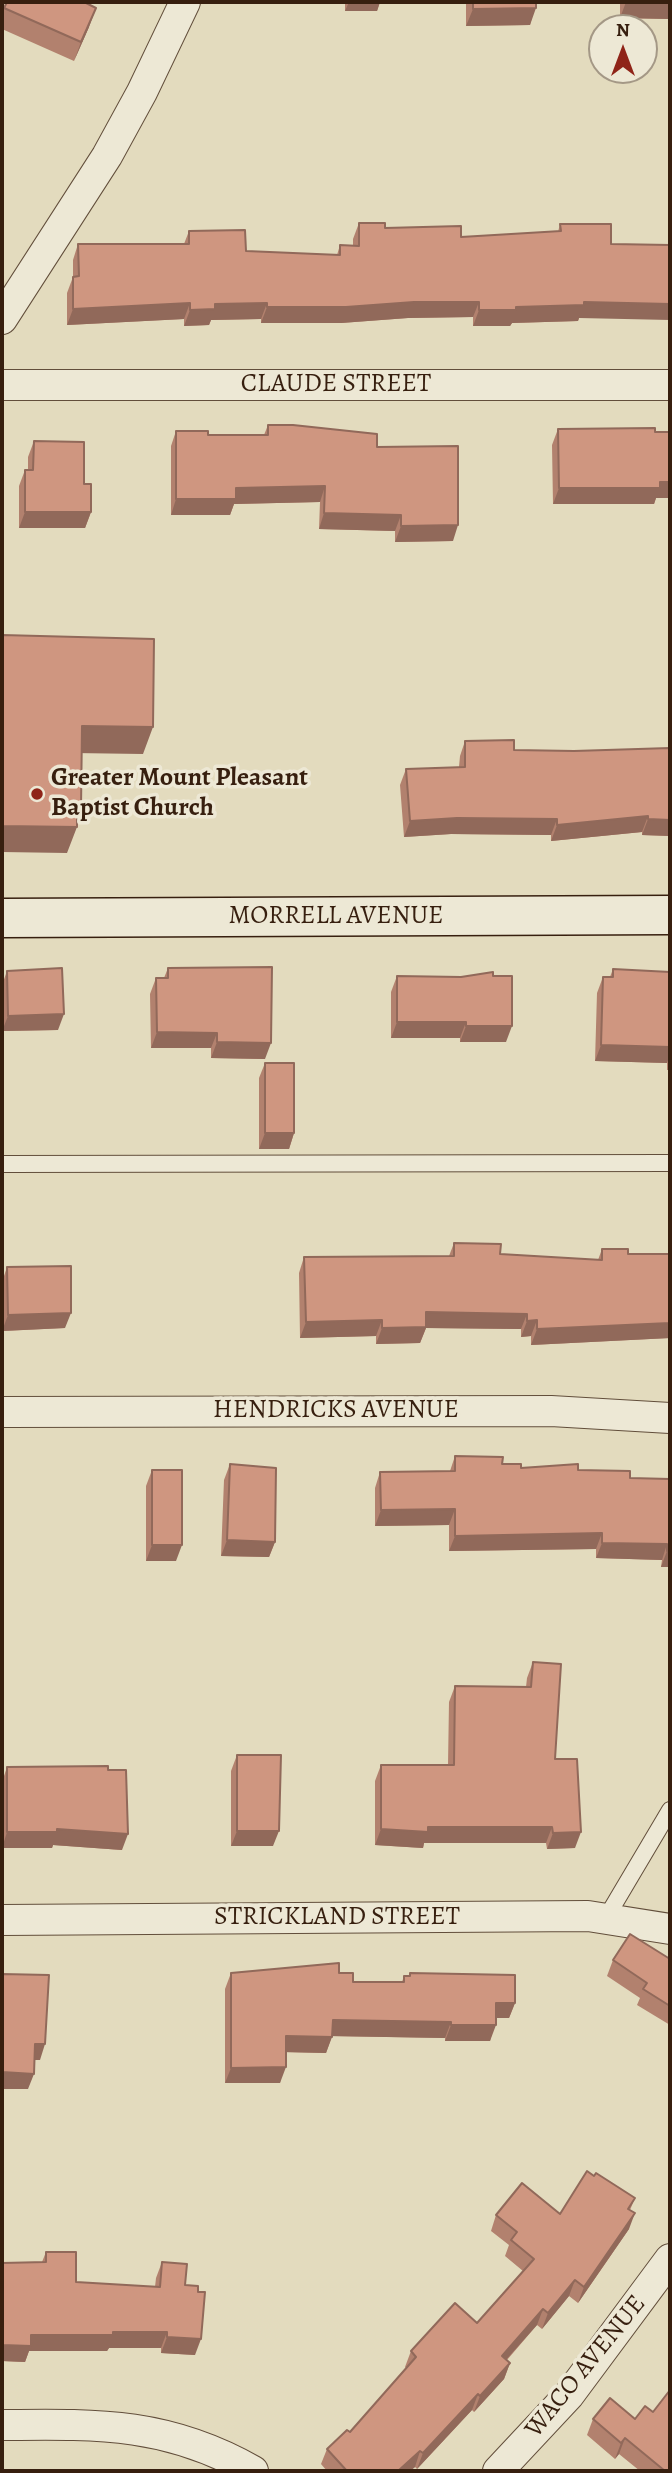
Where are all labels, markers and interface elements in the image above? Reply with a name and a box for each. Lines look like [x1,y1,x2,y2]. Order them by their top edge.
north arrow [588,14,658,84]
text: N [616,17,630,43]
street label: CLAUDE STREET [241,369,431,401]
place label: Greater Mount Pleasant Baptist Church [51,763,308,824]
marker: Greater Mount Pleasant Baptist Church [29,786,45,802]
street label: MORRELL AVENUE [229,901,443,933]
street label: HENDRICKS AVENUE [213,1395,459,1427]
street label: STRICKLAND STREET [214,1902,460,1934]
street label: WACO AVENUE [519,2289,653,2445]

